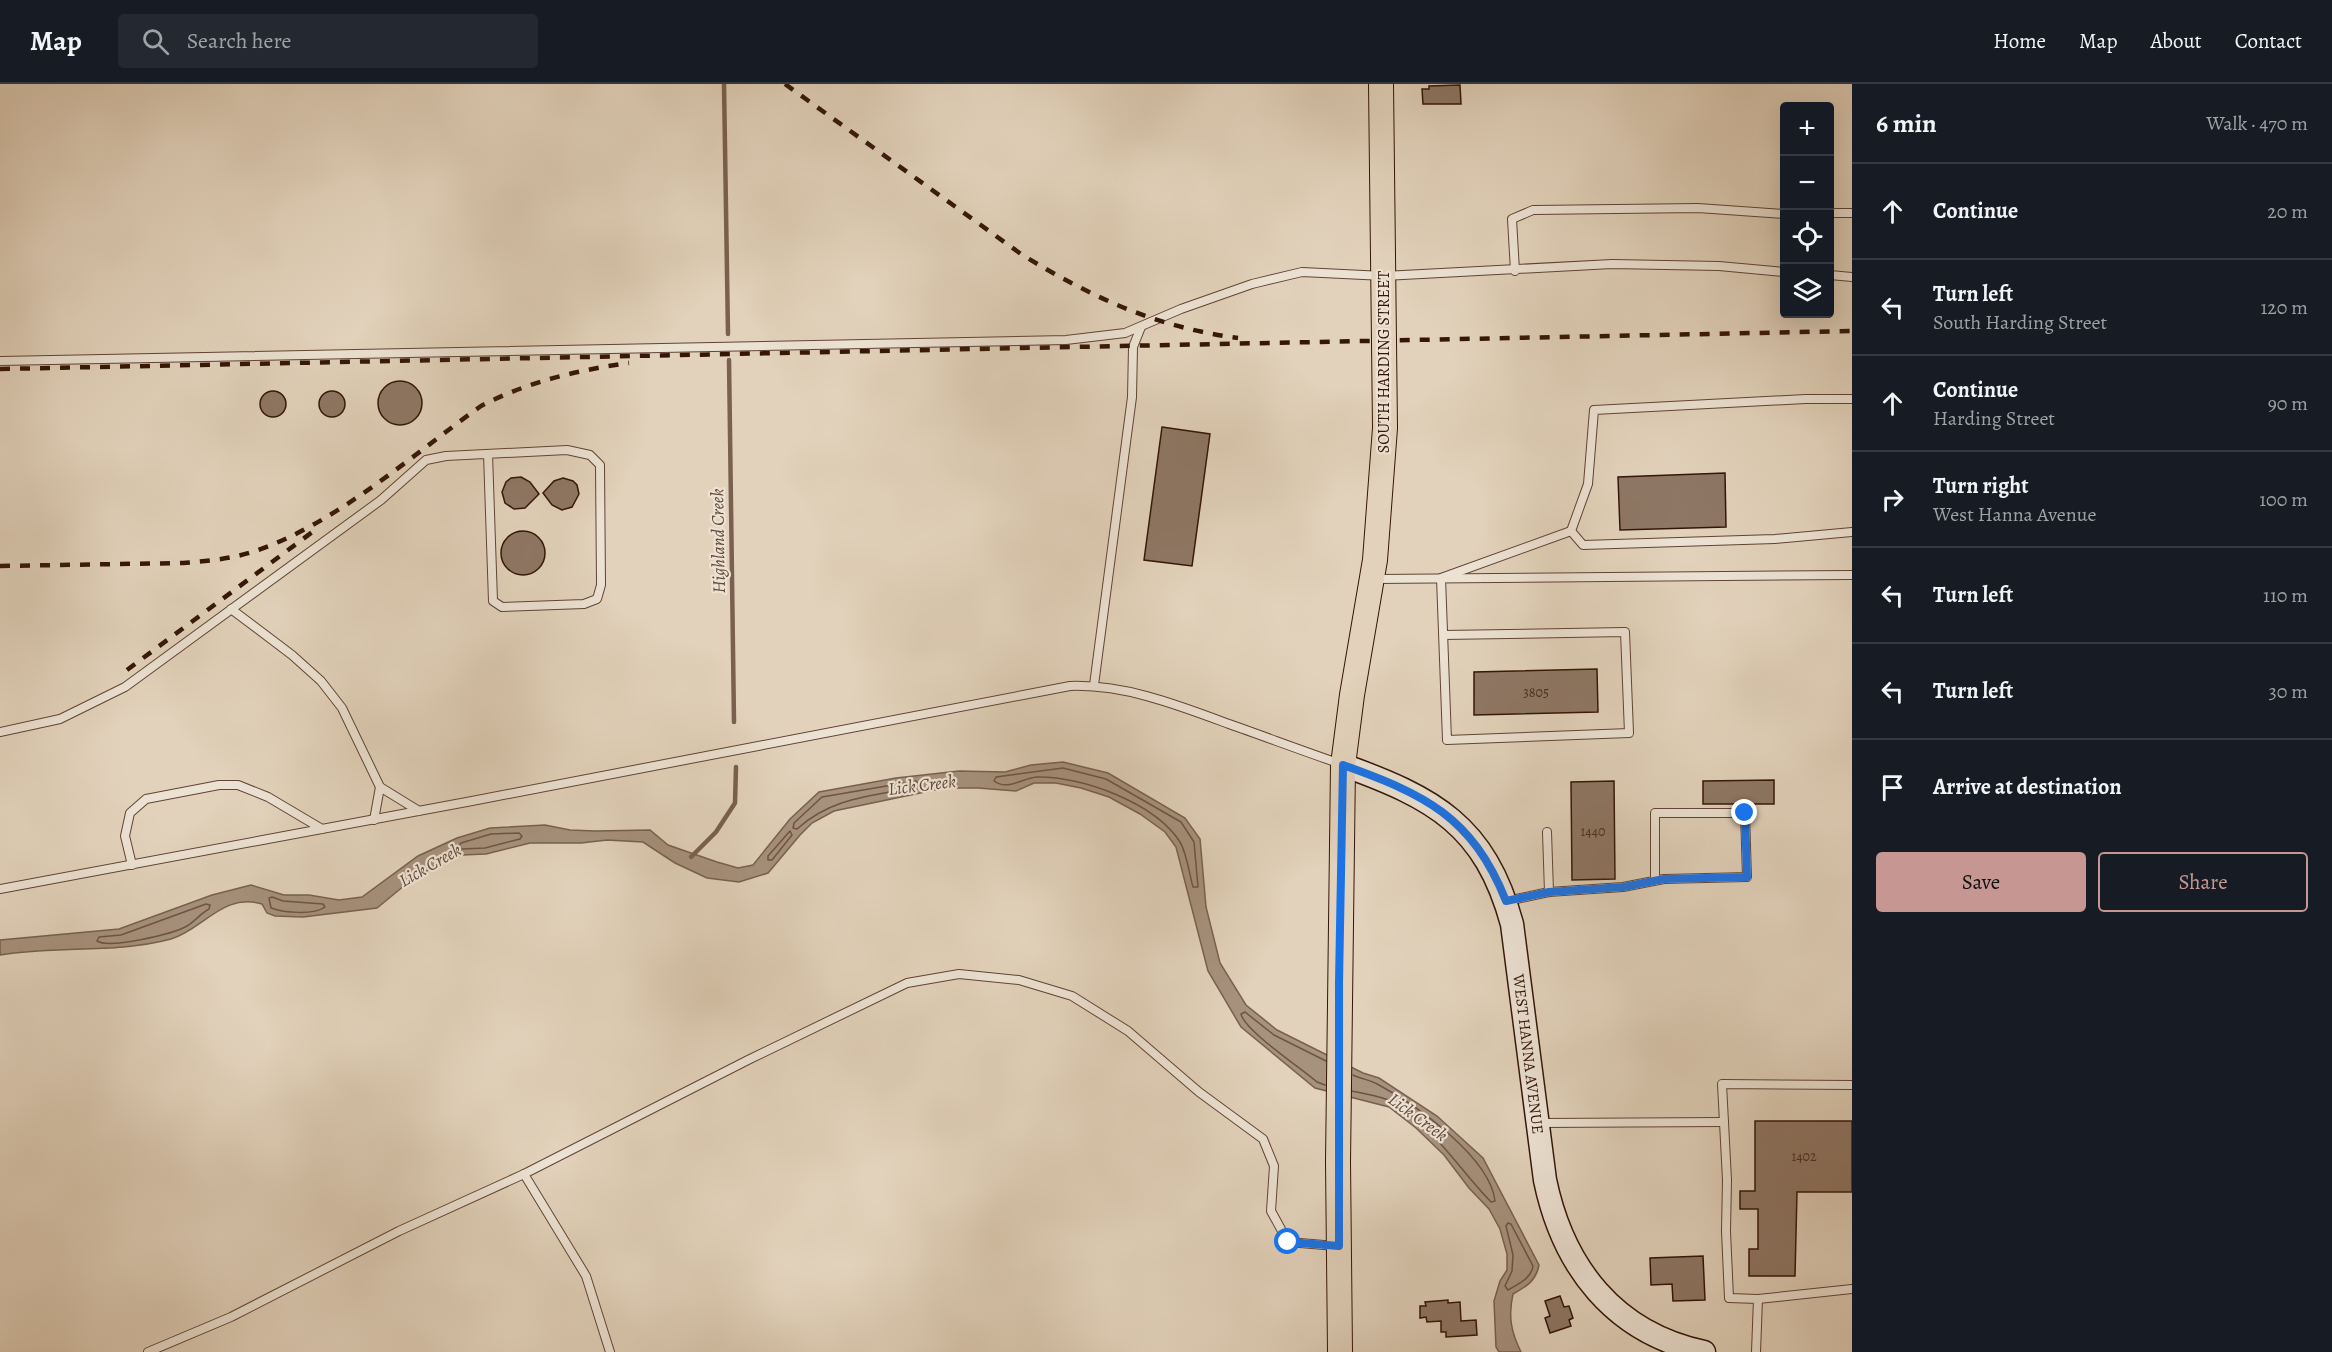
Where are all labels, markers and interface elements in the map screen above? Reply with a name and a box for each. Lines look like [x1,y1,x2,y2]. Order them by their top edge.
search box [118,14,538,68]
text: Map [30,22,82,60]
icon: search [139,25,172,58]
text: Search here [187,26,291,56]
text: Home [1993,27,2046,55]
text: Map [2079,27,2117,55]
text: About [2150,27,2202,55]
text: Contact [2235,27,2302,55]
map controls [1780,102,1834,318]
button: + [1780,102,1834,156]
text: 6 min [1876,106,1937,141]
text: Walk · 470 m [2206,110,2308,137]
button: − [1780,156,1834,210]
icon: ahead [1876,195,1909,228]
text: Continue [1933,196,2018,226]
text: 20 m [2267,198,2308,225]
button: locate [1780,210,1834,264]
button: layers [1780,264,1834,318]
street label: SOUTH HARDING STREET [1373,271,1395,453]
text: Turn left [1933,279,2013,309]
icon: left [1876,291,1909,324]
text: 120 m [2260,294,2308,321]
text: South Harding Street [1933,309,2107,336]
text: Continue [1933,375,2018,405]
icon: ahead [1876,387,1909,420]
text: 90 m [2268,390,2308,417]
text: Harding Street [1933,405,2055,432]
text: Turn right [1933,471,2029,501]
icon: right [1876,483,1909,516]
text: 100 m [2259,486,2308,513]
water label: Highland Creek [705,488,731,594]
text: West Hanna Avenue [1933,501,2096,528]
icon: left [1876,579,1909,612]
text: Turn left [1933,580,2013,610]
text: 110 m [2263,582,2308,609]
icon: left [1876,675,1909,708]
text: Turn left [1933,676,2013,706]
text: 30 m [2268,678,2308,705]
house number: 3805 [1523,683,1549,702]
water label: Lick Creek [887,769,957,801]
icon: arrive [1876,771,1909,804]
text: Arrive at destination [1933,772,2122,802]
route end [1731,799,1757,825]
house number: 1440 [1581,822,1605,841]
water label: Lick Creek [394,838,466,892]
button: Save [1876,852,2086,912]
button: Share [2098,852,2308,912]
street label: WEST HANNA AVENUE [1507,972,1549,1135]
water label: Lick Creek [1383,1087,1453,1147]
house number: 1402 [1791,1147,1817,1166]
route start [1274,1228,1300,1254]

